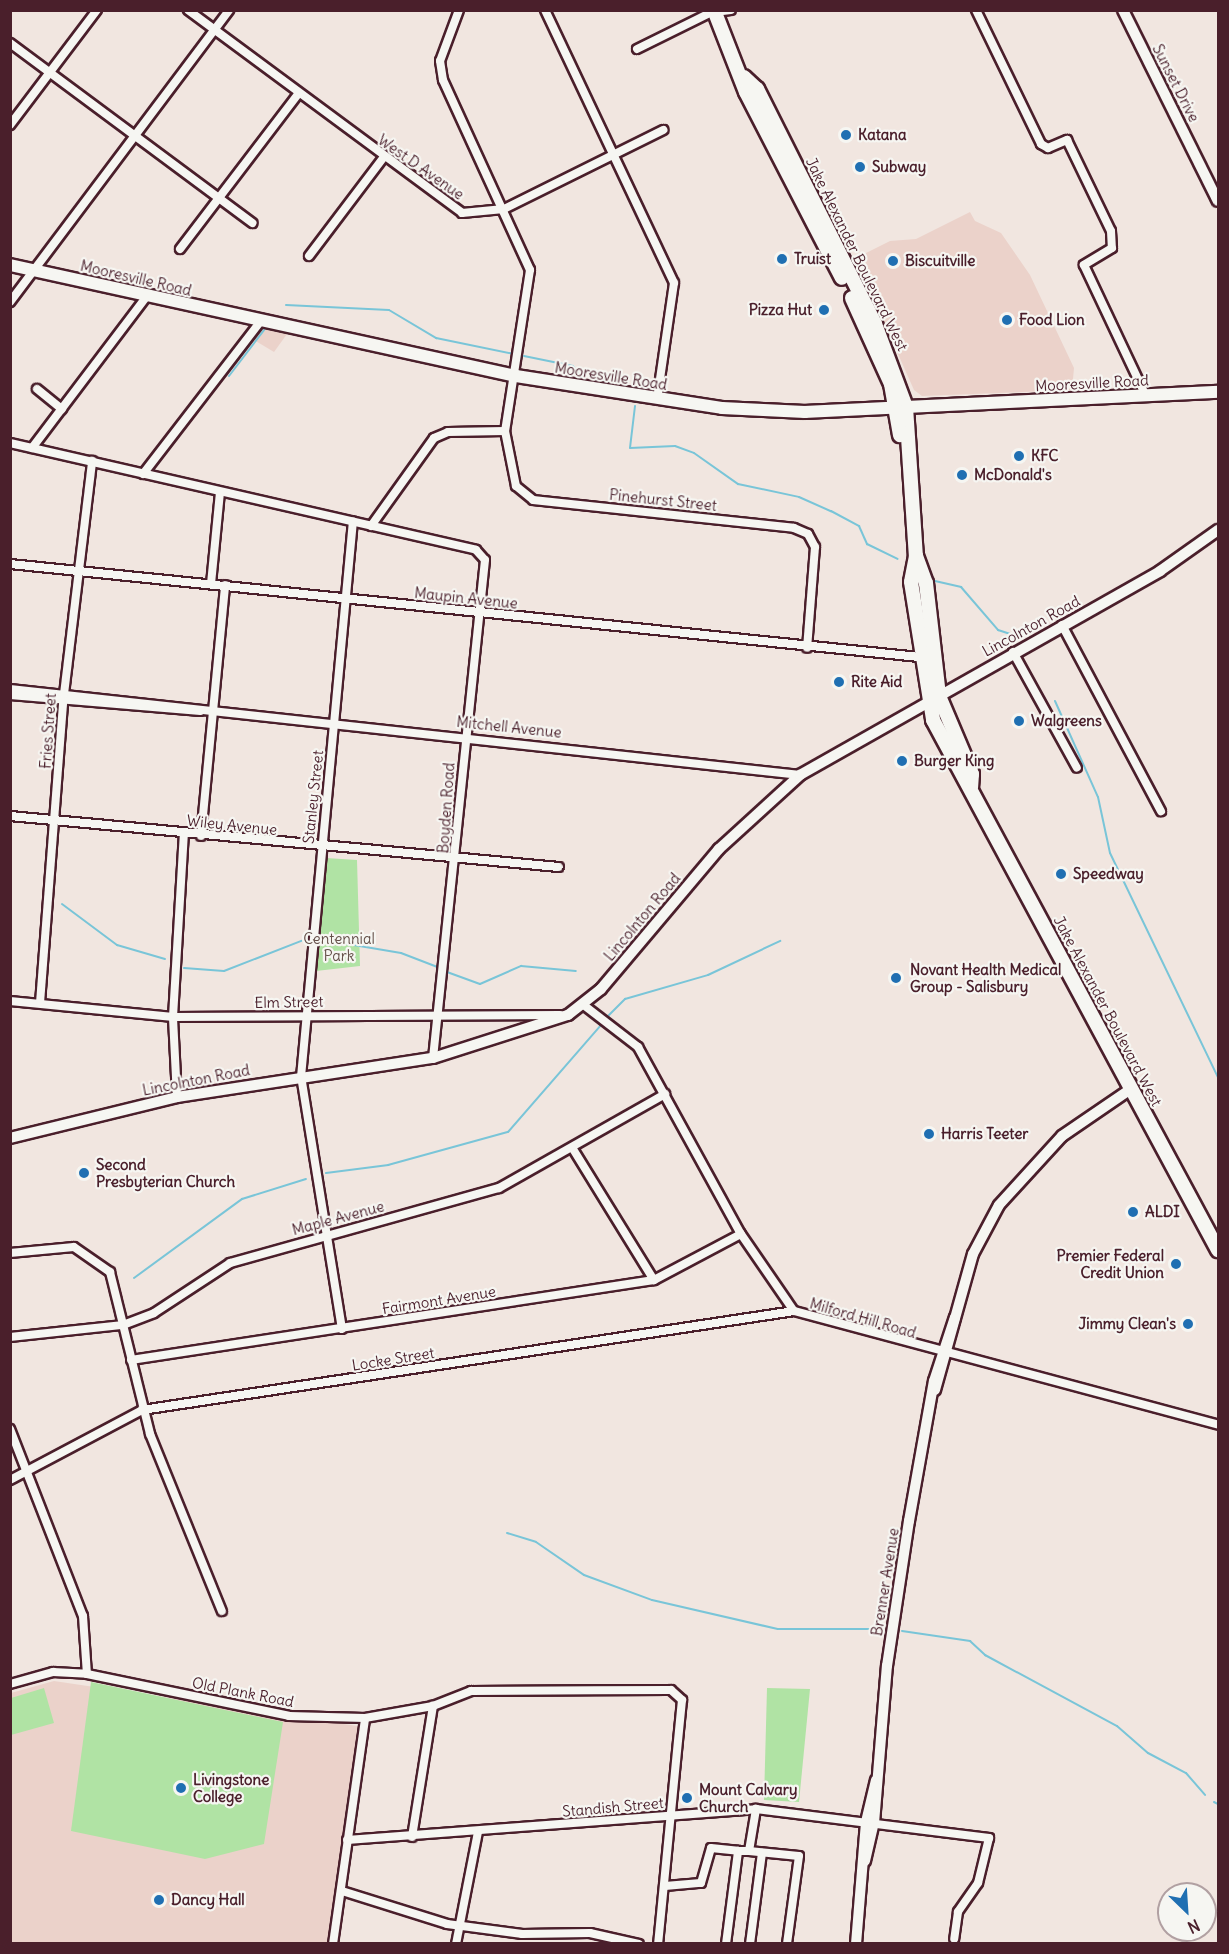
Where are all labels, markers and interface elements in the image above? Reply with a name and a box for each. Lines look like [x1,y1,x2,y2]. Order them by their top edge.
street label: Sunset Drive [1149,41,1203,125]
place label: Katana [858,126,907,144]
marker: Katana [839,128,853,142]
street label: West D Avenue [374,131,468,203]
street label: Jake Alexander Boulevard West [802,154,912,354]
place label: Subway [872,158,926,176]
marker: Subway [853,160,867,174]
place label: Truist [794,250,831,268]
marker: Truist [775,252,789,266]
place label: Biscuitville [905,252,975,270]
marker: Biscuitville [886,254,900,268]
street label: Mooresville Road [79,256,193,300]
place label: Pizza Hut [749,301,812,319]
marker: Pizza Hut [817,303,831,317]
place label: Food Lion [1019,311,1085,329]
marker: Food Lion [1000,313,1014,327]
street label: Mooresville Road [553,358,669,394]
street label: Mooresville Road [1035,371,1149,395]
place label: KFC [1031,447,1058,465]
marker: KFC [1012,449,1026,463]
place label: McDonald's [974,466,1052,484]
marker: McDonald's [955,468,969,482]
street label: Pinehurst Street [608,485,718,515]
street label: Maupin Avenue [413,584,519,612]
street label: Lincolnton Road [979,592,1083,660]
place label: Rite Aid [851,673,902,691]
marker: Rite Aid [832,675,846,689]
street label: Fries Street [36,693,60,769]
place label: Walgreens [1031,712,1102,730]
street label: Mitchell Avenue [456,713,562,741]
marker: Walgreens [1012,714,1026,728]
street label: Stanley Street [299,749,327,845]
place label: Burger King [914,752,994,770]
marker: Burger King [895,754,909,768]
street label: Boyden Road [434,762,458,854]
street label: Wiley Avenue [186,811,278,839]
place label: Speedway [1073,865,1144,883]
marker: Speedway [1054,867,1068,881]
street label: Lincolnton Road [600,869,684,965]
street label: Jake Alexander Boulevard West [1050,913,1166,1109]
park label: Centennial Park [303,929,375,964]
place label: Novant Health Medical Group - Salisbury [910,960,1061,995]
marker: Novant Health Medical Group - Salisbury [887,969,905,987]
street label: Elm Street [254,992,324,1012]
street label: Lincolnton Road [141,1061,251,1099]
place label: Harris Teeter [941,1125,1028,1143]
marker: Harris Teeter [922,1127,936,1141]
place label: Second Presbyterian Church [96,1155,235,1190]
marker: Second Presbyterian Church [77,1166,91,1180]
street label: Maple Avenue [290,1197,386,1239]
place label: ALDI [1145,1203,1180,1221]
marker: ALDI [1126,1205,1140,1219]
place label: Premier Federal Credit Union [1056,1246,1164,1281]
marker: Premier Federal Credit Union [1169,1257,1183,1271]
street label: Fairmont Avenue [381,1282,497,1318]
street label: Milford Hill Road [808,1294,918,1342]
place label: Jimmy Clean's [1079,1315,1176,1333]
marker: Jimmy Clean's [1181,1317,1195,1331]
street label: Locke Street [350,1344,436,1374]
street label: Brenner Avenue [868,1527,902,1637]
street label: Old Plank Road [191,1673,295,1711]
place label: Livingstone College [193,1770,269,1805]
place label: Mount Calvary Church [699,1780,797,1815]
marker: Livingstone College [174,1781,188,1795]
marker: Mount Calvary Church [680,1791,694,1805]
street label: Standish Street [562,1794,664,1820]
north arrow [1157,1882,1217,1942]
place label: Dancy Hall [171,1891,245,1909]
marker: Dancy Hall [152,1893,166,1907]
text: N [1185,1915,1203,1938]

